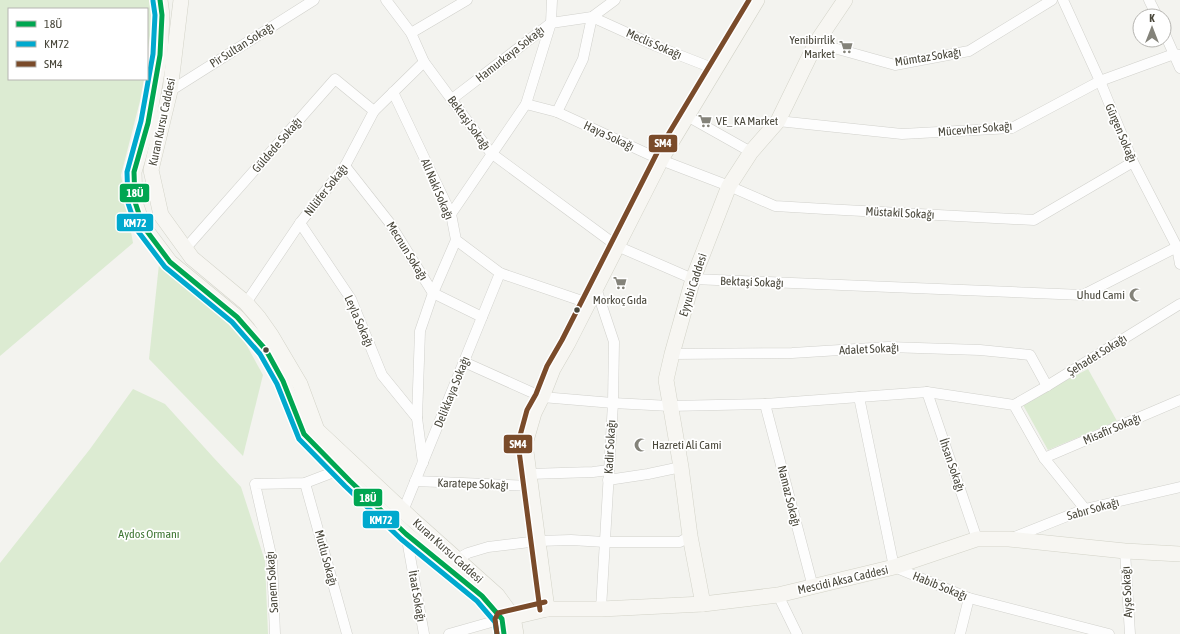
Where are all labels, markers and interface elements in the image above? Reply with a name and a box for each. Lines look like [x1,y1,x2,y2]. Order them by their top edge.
legend [8,8,148,80]
north arrow [1132,8,1172,48]
text: K [1149,12,1155,24]
text: 18Ü [44,17,62,31]
street label: Pir Sultan Sokağı [207,20,277,70]
street label: Hamurkaya Sokağı [473,23,547,85]
street label: Meclis Sokağı [624,26,684,62]
place label: Yenibirrlik Market [790,33,836,61]
text: KM72 [44,37,69,51]
supermarket icon: Yenibirrlik Market [838,39,854,55]
street label: Mümtaz Sokağı [894,45,962,69]
text: SM4 [44,57,63,71]
street label: Kuran Kursu Caddesi [146,77,178,167]
street label: Bektaşi Sokağı [445,93,493,153]
street label: Gürgen Sokağı [1102,101,1140,165]
supermarket icon: VE_ KA Market [697,113,713,129]
place label: VE_ KA Market [716,114,779,128]
street label: Güldede Sokağı [249,115,305,175]
street label: Haya Sokağı [582,118,636,154]
street label: Mücevher Sokağı [937,119,1013,139]
line badge: SM4 [648,134,678,153]
text: SM4 [654,137,672,149]
street label: Ali Naki Sokağı [418,156,456,222]
street label: Nilüfer Sokağı [301,161,351,219]
line badge: 18Ü [119,183,150,203]
text: 18Ü [127,186,143,199]
street label: Müstakil Sokağı [865,204,935,222]
line badge: KM72 [116,213,154,232]
text: KM72 [123,217,147,229]
street label: Mecnun Sokağı [383,219,431,283]
street label: Eyyubi Caddesi [676,252,710,318]
street label: Bektaşi Sokağı [720,274,784,290]
supermarket icon: Morkoç Gıda [612,275,628,291]
mosque icon: Uhud Cami [1128,287,1144,303]
place label: Uhud Cami [1077,288,1125,302]
street label: Leyla Sokağı [341,293,377,349]
place label: Morkoç Gıda [593,293,647,307]
unlabelled marker [572,305,582,315]
street label: Şehadet Sokağı [1065,331,1129,379]
street label: Adalet Sokağı [839,340,899,358]
unlabelled marker [261,345,271,355]
street label: Delikkaya Sokağı [431,354,473,430]
street label: Misafir Sokağı [1081,411,1143,447]
street label: Kadir Sokağı [602,420,618,474]
line badge: SM4 [503,434,533,454]
street label: İhsan Sokağı [936,436,968,494]
mosque icon: Hazreti Ali Cami [633,437,649,453]
text: SM4 [509,438,527,450]
place label: Hazreti Ali Cami [652,438,722,452]
street label: Namaz Sokağı [775,464,803,528]
street label: Karatepe Sokağı [437,476,509,492]
line badge: 18Ü [353,488,383,507]
text: 18Ü [360,491,376,504]
street label: Sabır Sokağı [1065,495,1121,523]
line badge: KM72 [362,510,400,529]
text: KM72 [369,514,393,526]
street label: Kuran Kursu Caddesi [410,516,486,586]
park label: Aydos Ormanı [118,527,180,541]
street label: Mutlu Sokağı [312,528,340,588]
street label: Sanem Sokağı [263,551,281,613]
street label: Mescidi Aksa Caddesi [796,563,890,597]
street label: Ayşe Sokağı [1119,566,1135,618]
street label: İtaat Sokağı [406,569,428,623]
street label: Habib Sokağı [911,569,969,603]

